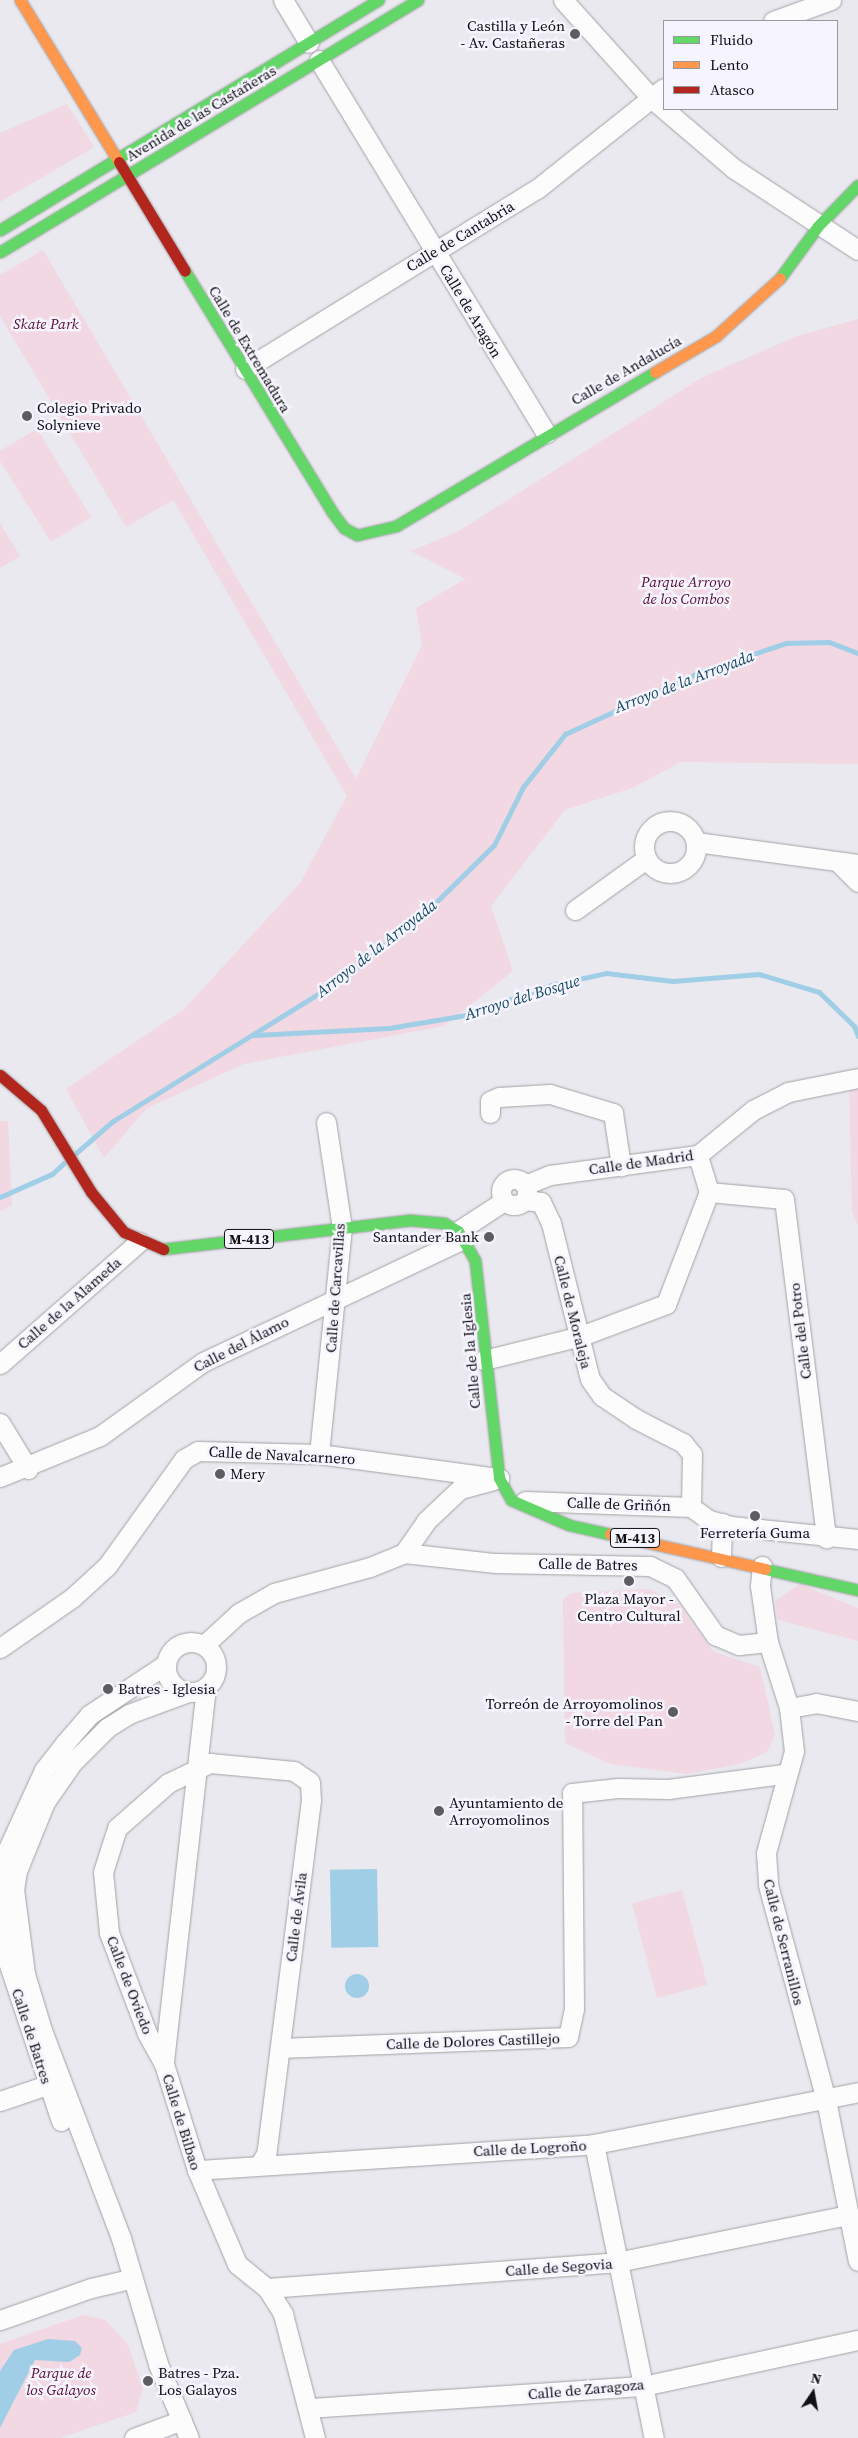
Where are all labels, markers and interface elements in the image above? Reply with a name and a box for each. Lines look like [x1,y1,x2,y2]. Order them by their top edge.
place label: Castilla y León - Av. Castañeras [460,16,565,51]
legend [663,20,838,110]
marker: Castilla y León - Av. Castañeras [569,28,581,40]
text: Fluido [710,29,753,50]
text: Lento [710,54,749,75]
street label: Avenida de las Castañeras [123,61,279,165]
text: Atasco [710,79,754,100]
street label: Calle de Cantabria [403,197,517,275]
street label: Calle de Aragón [436,261,506,361]
street label: Calle de Extremadura [205,282,295,416]
park label: Skate Park [13,315,79,333]
street label: Calle de Andalucía [568,331,684,409]
place label: Colegio Privado Solynieve [37,398,142,433]
marker: Colegio Privado Solynieve [21,410,33,422]
park label: Parque Arroyo de los Combos [641,572,731,607]
water label: Arroyo de la Arroyada [612,646,756,716]
water label: Arroyo de la Arroyada [312,895,440,1001]
water label: Arroyo del Bosque [462,970,582,1024]
street label: Calle de Madrid [587,1146,695,1178]
street label: Calle de Carcavillas [321,1223,349,1353]
road number: M-413 [223,1228,275,1250]
place label: Santander Bank [373,1228,479,1246]
marker: Santander Bank [483,1231,495,1243]
street label: Calle de la Alameda [14,1253,124,1353]
street label: Calle de Moraleja [550,1254,596,1370]
street label: Calle del Potro [785,1282,815,1380]
street label: Calle de la Iglesia [456,1292,484,1410]
street label: Calle del Álamo [190,1312,292,1376]
street label: Calle de Navalcarnero [208,1442,356,1468]
place label: Mery [230,1465,265,1483]
marker: Mery [214,1468,226,1480]
street label: Calle de Griñón [567,1493,671,1515]
marker: Ferretería Guma [749,1510,761,1522]
place label: Ferretería Guma [700,1524,810,1542]
road number: M-413 [609,1526,661,1550]
street label: Calle de Batres [538,1554,638,1574]
marker: Plaza Mayor - Centro Cultural [623,1575,635,1587]
place label: Plaza Mayor - Centro Cultural [577,1589,681,1624]
place label: Batres - Iglesia [118,1680,216,1698]
marker: Batres - Iglesia [102,1683,114,1695]
place label: Torreón de Arroyomolinos - Torre del Pan [486,1694,663,1729]
marker: Torreón de Arroyomolinos - Torre del Pan [667,1706,679,1718]
place label: Ayuntamiento de Arroyomolinos [449,1793,563,1828]
marker: Ayuntamiento de Arroyomolinos [433,1805,445,1817]
street label: Calle de Ávila [282,1871,310,1963]
street label: Calle de Serranillos [760,1877,808,2007]
street label: Calle de Oviedo [103,1933,157,2037]
street label: Calle de Batres [8,1986,56,2086]
street label: Calle de Dolores Castillejo [386,2029,560,2053]
street label: Calle de Bilbao [159,2072,205,2172]
street label: Calle de Logroño [473,2136,587,2160]
street label: Calle de Segovia [505,2254,613,2280]
park label: Parque de los Galayos [26,2363,96,2398]
place label: Batres - Pza. Los Galayos [158,2363,240,2398]
text: N [809,2367,823,2389]
north arrow [788,2368,838,2418]
marker: Batres - Pza. Los Galayos [142,2375,154,2387]
street label: Calle de Zaragoza [527,2375,645,2403]

